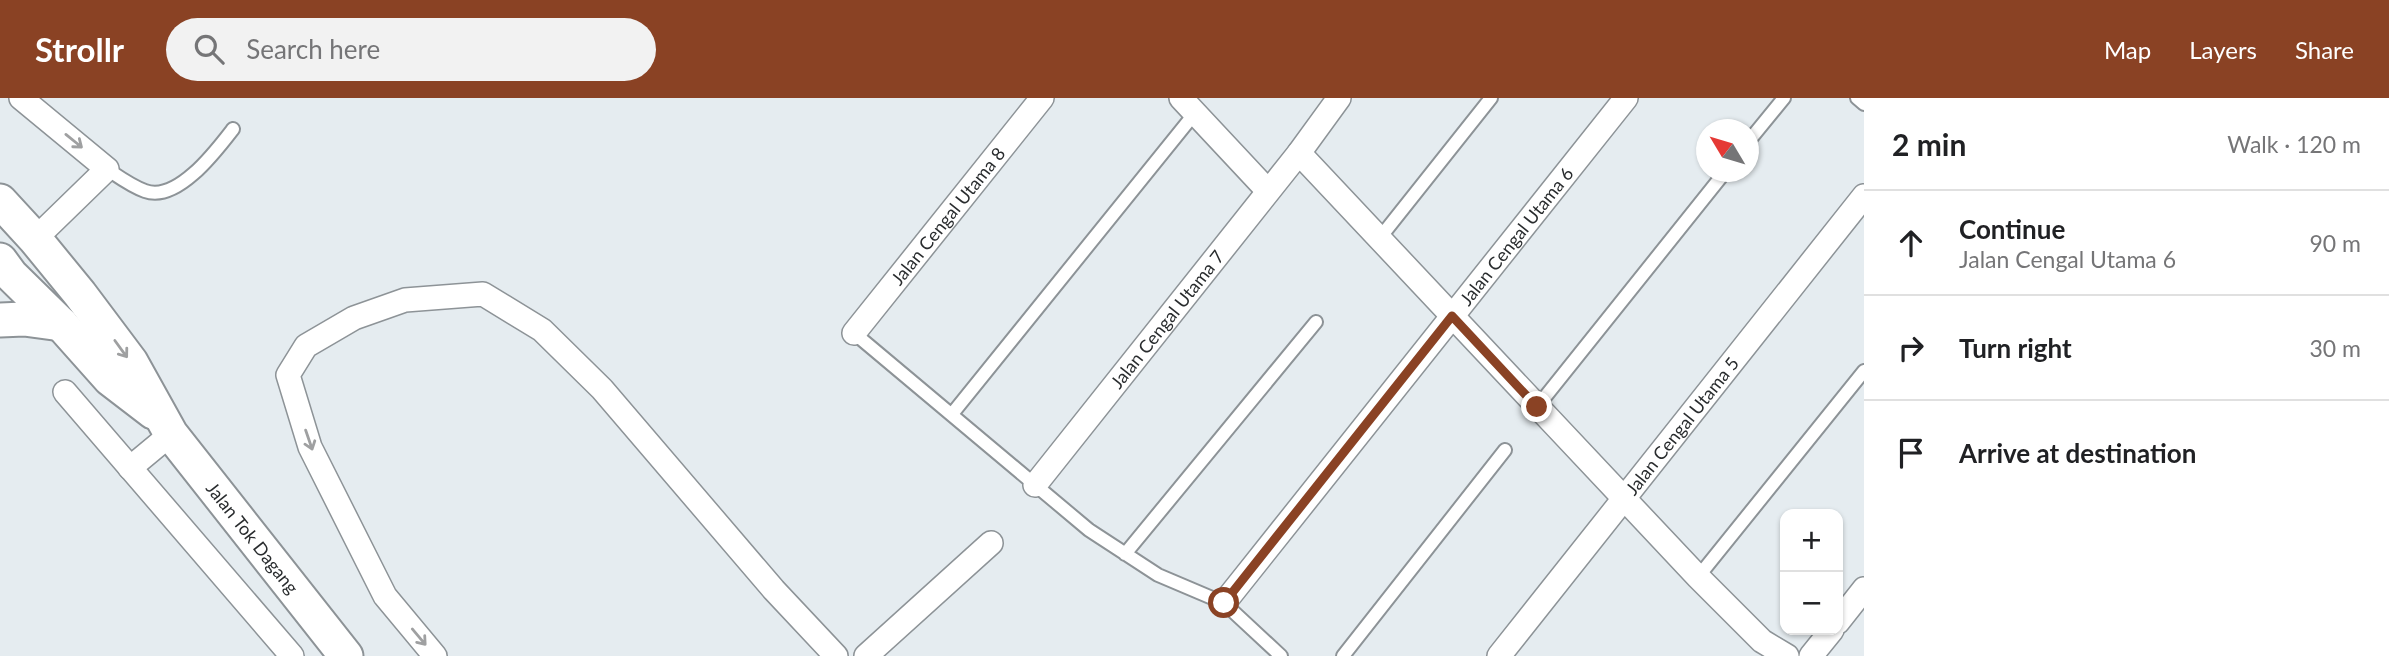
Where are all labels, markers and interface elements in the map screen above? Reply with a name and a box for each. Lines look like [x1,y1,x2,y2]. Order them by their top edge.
search box [166,18,656,81]
text: Strollr [35,29,124,69]
icon: search [190,30,228,68]
text: Search here [246,33,380,65]
text: Map [2104,35,2151,64]
text: Layers [2189,35,2257,64]
text: Share [2295,35,2354,64]
north arrow [1696,119,1759,182]
text: 2 min [1892,126,1966,162]
text: Walk · 120 m [2227,130,2361,158]
one-way arrow [64,133,82,149]
street label: Jalan Cengal Utama 8 [886,143,1009,289]
street label: Jalan Cengal Utama 6 [1455,163,1578,309]
text: Continue [1959,213,2065,245]
icon: ahead [1892,224,1930,262]
text: 90 m [2310,229,2361,257]
text: Jalan Cengal Utama 6 [1959,245,2176,273]
street label: Jalan Cengal Utama 7 [1105,246,1228,392]
icon: right [1892,329,1930,367]
text: Turn right [1959,332,2072,364]
text: 30 m [2310,334,2361,362]
one-way arrow [114,339,128,358]
street label: Jalan Cengal Utama 5 [1620,352,1743,499]
route end [1521,391,1552,422]
one-way arrow [303,428,316,450]
icon: arrive [1892,434,1930,472]
text: Arrive at destination [1959,437,2196,469]
street label: Jalan Tok Dagang [202,477,303,598]
map controls [1780,509,1843,635]
button: + [1780,509,1843,572]
button: − [1780,572,1843,635]
route start [1208,587,1239,618]
one-way arrow [411,627,427,645]

